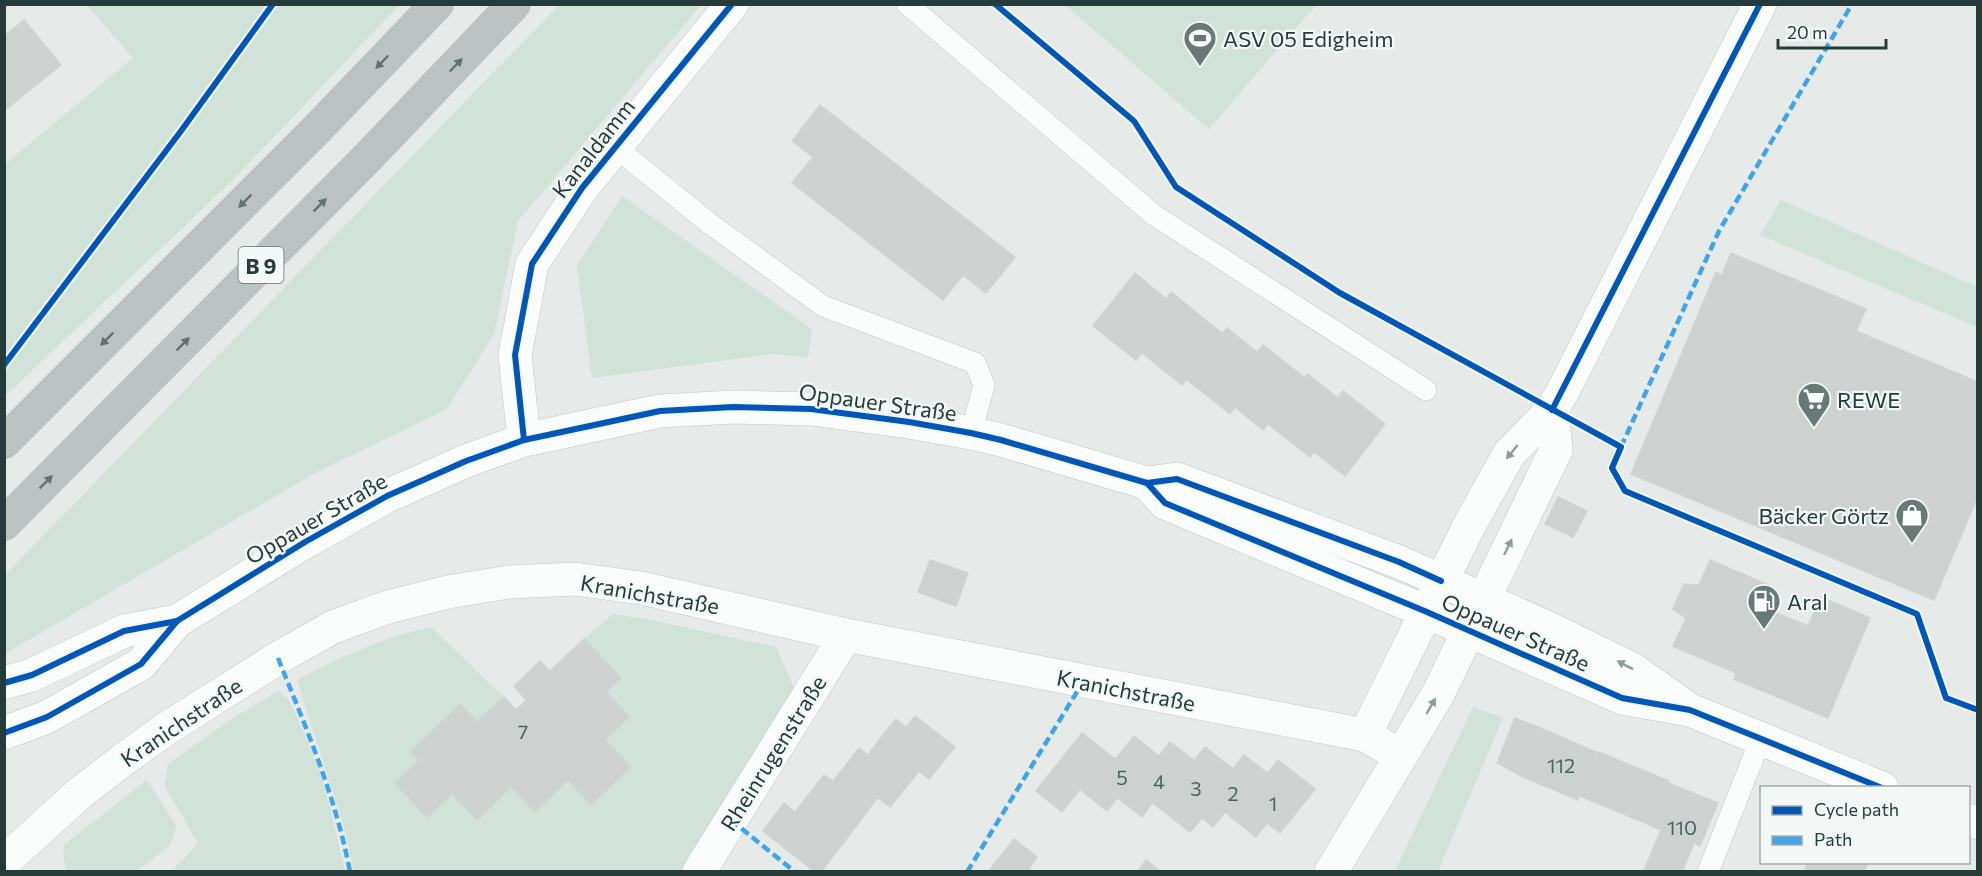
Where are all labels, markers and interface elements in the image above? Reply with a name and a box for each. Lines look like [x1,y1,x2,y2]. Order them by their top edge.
scale bar [1778,12,1886,50]
sports icon: ASV 05 Edigheim [1182,20,1218,67]
text: 20 m [1787,21,1828,43]
place label: ASV 05 Edigheim [1223,25,1394,52]
one-way arrow [375,55,389,69]
one-way arrow [449,58,462,73]
street label: Kanaldamm [546,93,640,203]
one-way arrow [239,194,253,208]
one-way arrow [313,197,327,212]
road number: B 9 [238,247,284,283]
one-way arrow [100,332,115,346]
one-way arrow [176,337,190,351]
street label: Oppauer Straße [797,378,959,426]
supermarket icon: REWE [1796,381,1832,428]
place label: REWE [1837,386,1900,413]
one-way arrow [1505,444,1518,460]
street label: Oppauer Straße [240,467,392,569]
one-way arrow [38,476,52,490]
shop icon: Bäcker Görtz [1894,497,1930,544]
place label: Bäcker Görtz [1758,502,1889,529]
one-way arrow [1503,538,1513,556]
street label: Kranichstraße [578,568,722,620]
fuel station icon: Aral [1746,583,1782,630]
street label: Oppauer Straße [1438,587,1594,677]
place label: Aral [1787,588,1828,615]
one-way arrow [1616,661,1633,670]
street label: Kranichstraße [1054,663,1198,717]
street label: Rheinrugenstraße [714,670,832,836]
street label: Kranichstraße [115,672,247,772]
one-way arrow [1425,698,1436,714]
house number: 7 [518,719,528,743]
house number: 112 [1547,753,1575,777]
house number: 5 [1116,765,1128,789]
house number: 4 [1153,769,1165,793]
house number: 3 [1190,776,1202,800]
house number: 2 [1227,781,1239,805]
legend [1760,786,1970,864]
house number: 1 [1269,791,1277,815]
text: Cycle path [1814,798,1899,820]
house number: 110 [1667,815,1697,839]
text: Path [1814,828,1852,850]

